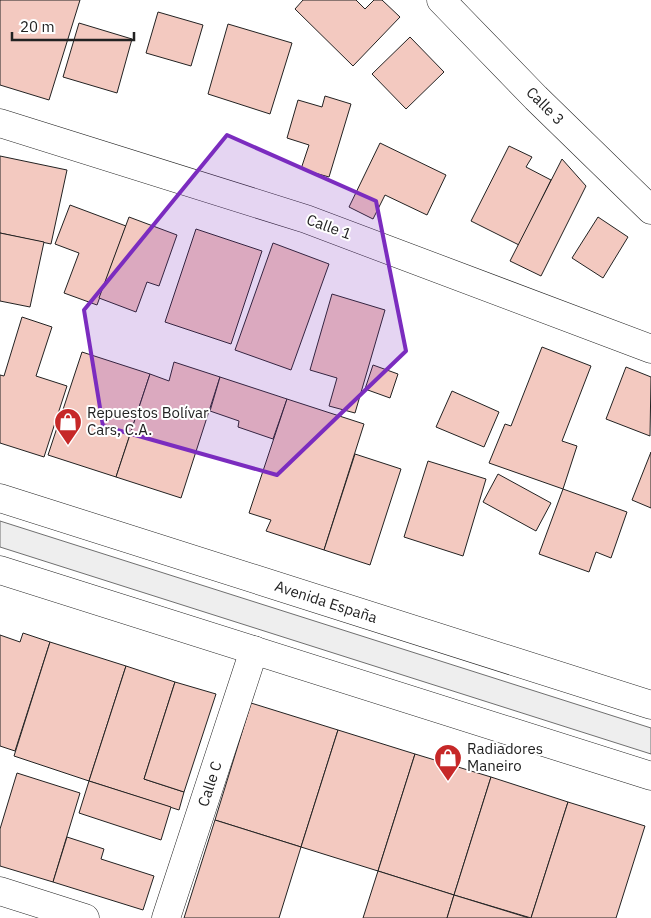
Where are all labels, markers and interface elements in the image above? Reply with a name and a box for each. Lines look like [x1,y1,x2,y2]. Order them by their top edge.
scale bar [12,10,135,42]
text: 20 m [20,17,55,36]
street label: Calle 3 [522,83,568,129]
street label: Calle 1 [304,210,354,243]
place label: Repuestos Bolívar Cars, C.A. [87,403,209,439]
shop icon: Repuestos Bolívar Cars, C.A. [53,407,83,446]
street label: Avenida España [273,576,380,627]
place label: Radiadores Maneiro [467,739,543,775]
shop icon: Radiadores Maneiro [433,743,463,782]
street label: Calle C [193,759,226,809]

